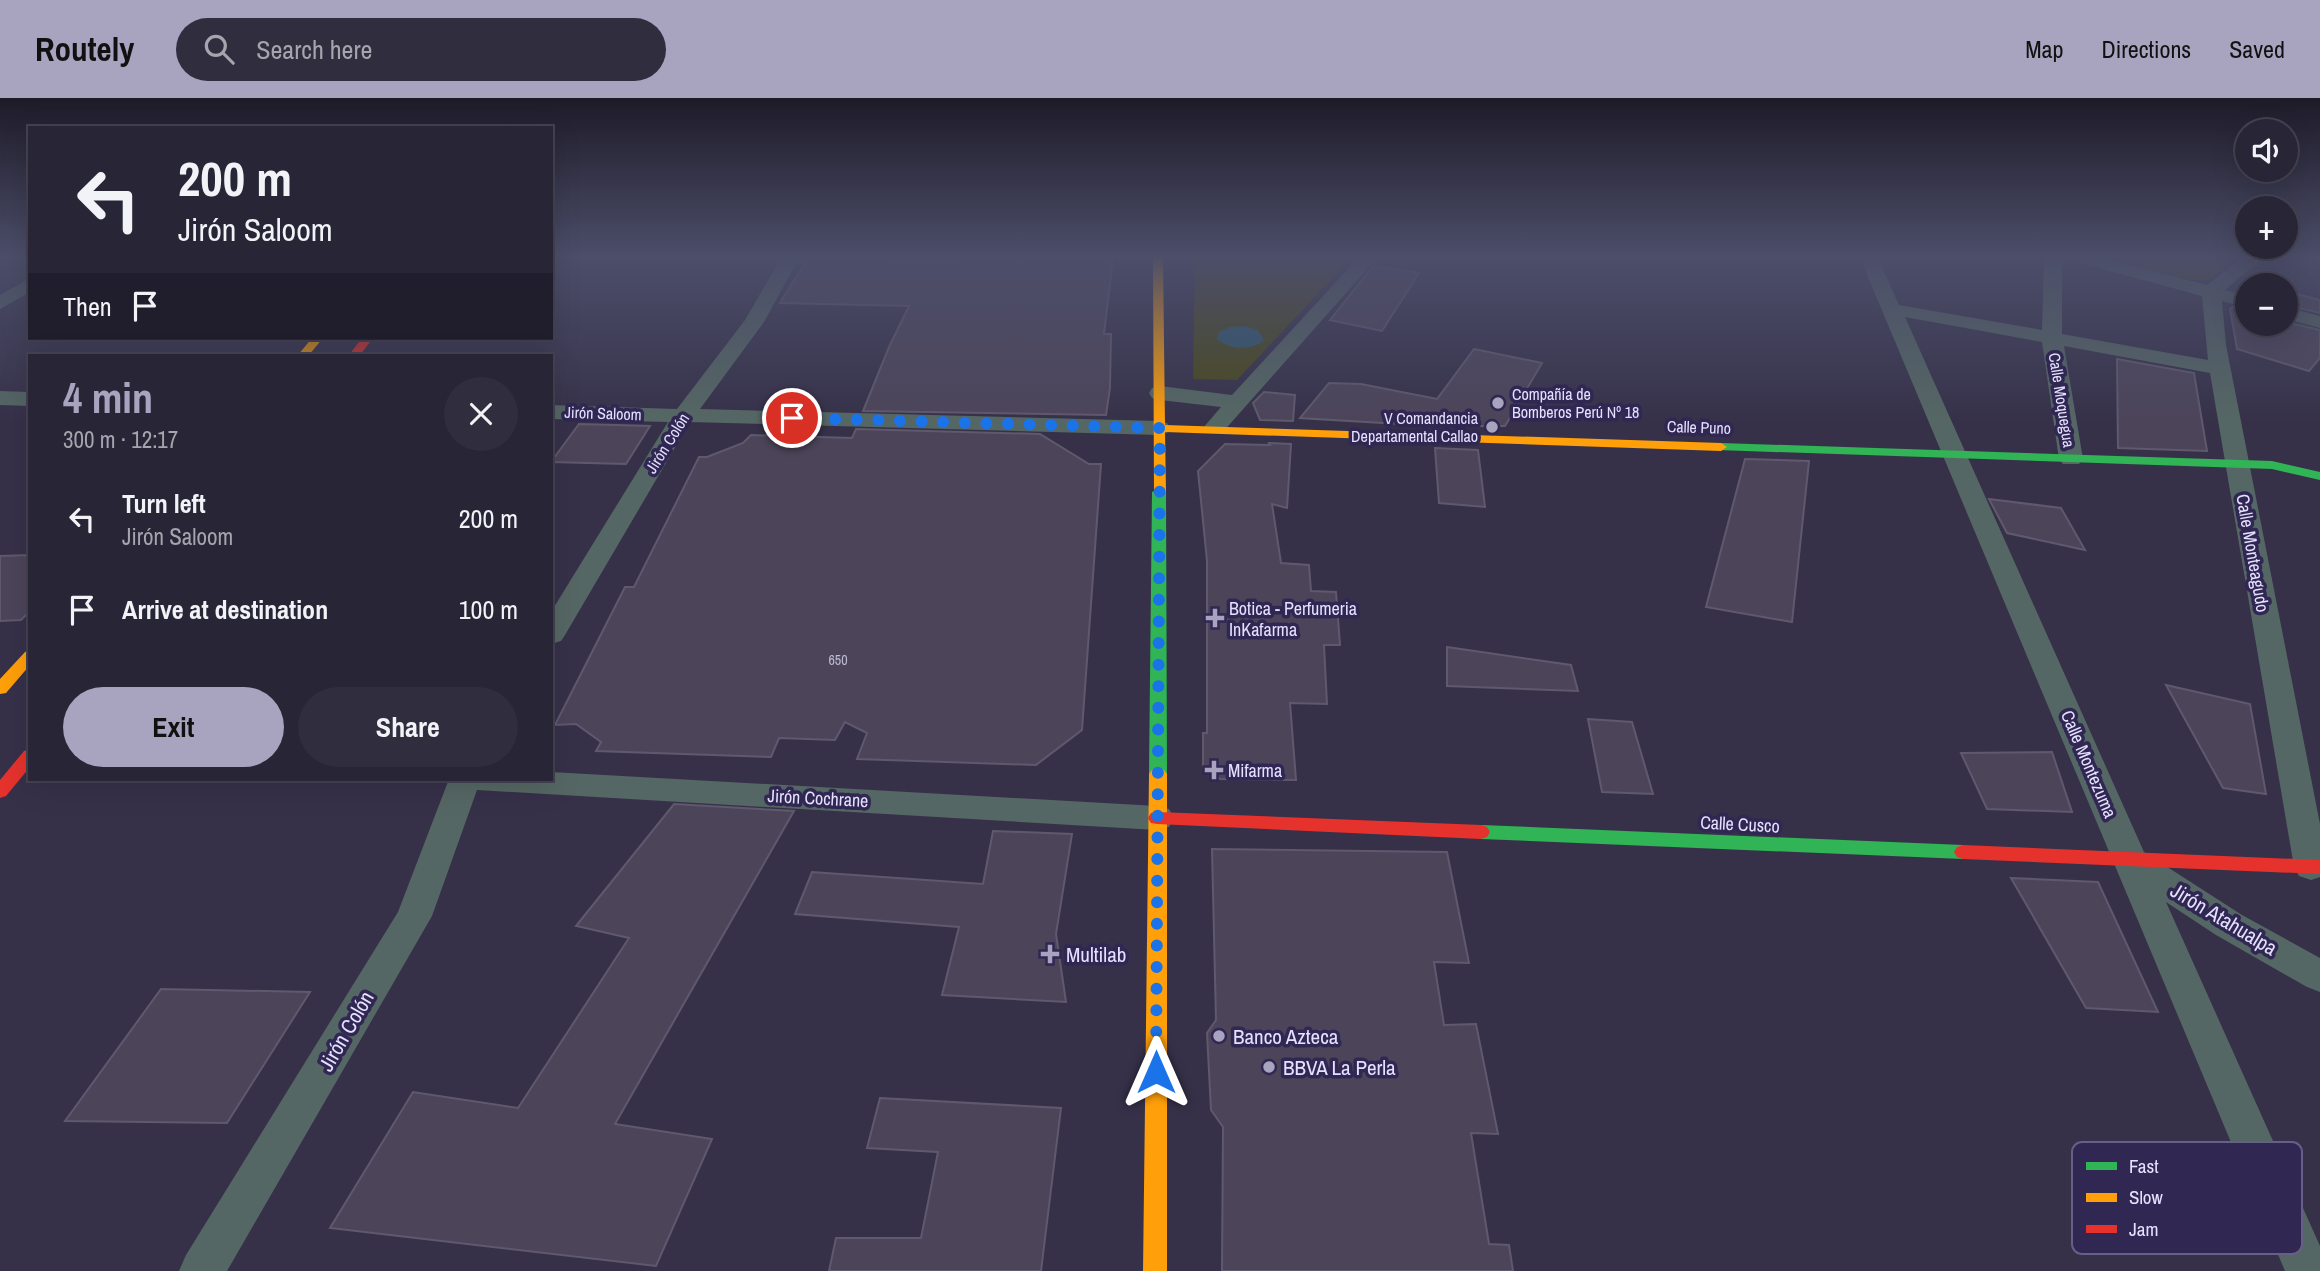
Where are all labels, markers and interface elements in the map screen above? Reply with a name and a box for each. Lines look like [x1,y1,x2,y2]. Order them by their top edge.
search box [176,18,666,81]
text: Routely [35,27,134,71]
icon: search [200,30,238,68]
text: Search here [256,32,372,67]
text: Map [2025,33,2063,65]
text: Directions [2101,33,2191,65]
text: Saved [2229,33,2285,65]
map controls [2235,119,2298,336]
button: sound [2235,119,2298,182]
text: 200 m [178,145,292,211]
icon: left [63,154,154,245]
button: + [2235,196,2298,259]
text: Jirón Saloom [178,208,333,251]
button: − [2235,273,2298,336]
icon: arrive [126,287,164,325]
text: Then [63,289,112,324]
street label: Calle Moquegua [2044,351,2080,450]
text: 4 min [63,370,153,426]
button: close [444,377,518,451]
place label: Compañía de Bomberos Perú Nº 18 [1512,383,1639,423]
pin [762,388,822,448]
marker: Compañía de Bomberos Perú Nº 18 [1490,395,1506,411]
icon: arrive [773,399,811,437]
street label: Jirón Saloom [564,401,642,425]
place label: V Comandancia Departamental Callao [1351,407,1479,447]
street label: Jirón Colón [640,409,694,477]
street label: Calle Puno [1667,415,1731,439]
marker: V Comandancia Departamental Callao [1484,419,1500,435]
text: 300 m · 12:17 [63,424,178,455]
text: Turn left [122,486,206,521]
street label: Calle Monteagudo [2230,492,2276,614]
icon: left [63,500,101,538]
text: 200 m [459,501,518,536]
text: Jirón Saloom [122,521,233,552]
icon: arrive [63,591,101,629]
text: Arrive at destination [122,592,328,627]
text: 100 m [459,592,518,627]
place label: Botica - Perfumeria InKafarma [1229,596,1357,642]
marker: Botica - Perfumeria InKafarma [1207,610,1223,626]
house number: 650 [828,651,848,669]
button: Exit [63,687,284,767]
button: Share [298,687,518,767]
street label: Calle Montezuma [2055,706,2123,822]
place label: Mifarma [1228,758,1282,783]
marker: Mifarma [1206,762,1222,778]
street label: Jirón Cochrane [767,783,869,813]
street label: Calle Cusco [1700,809,1780,839]
street label: Jirón Atahualpa [2165,876,2283,962]
place label: Multilab [1066,940,1126,969]
marker: Multilab [1040,944,1060,964]
street label: Jirón Colón [311,986,381,1076]
place label: Banco Azteca [1233,1022,1339,1051]
marker: Banco Azteca [1211,1028,1227,1044]
position arrow [1119,1035,1193,1109]
place label: BBVA La Perla [1283,1053,1396,1082]
marker: BBVA La Perla [1261,1059,1277,1075]
legend [2072,1142,2302,1254]
text: Fast [2129,1153,2159,1179]
text: Slow [2129,1184,2164,1210]
text: Jam [2129,1216,2158,1242]

